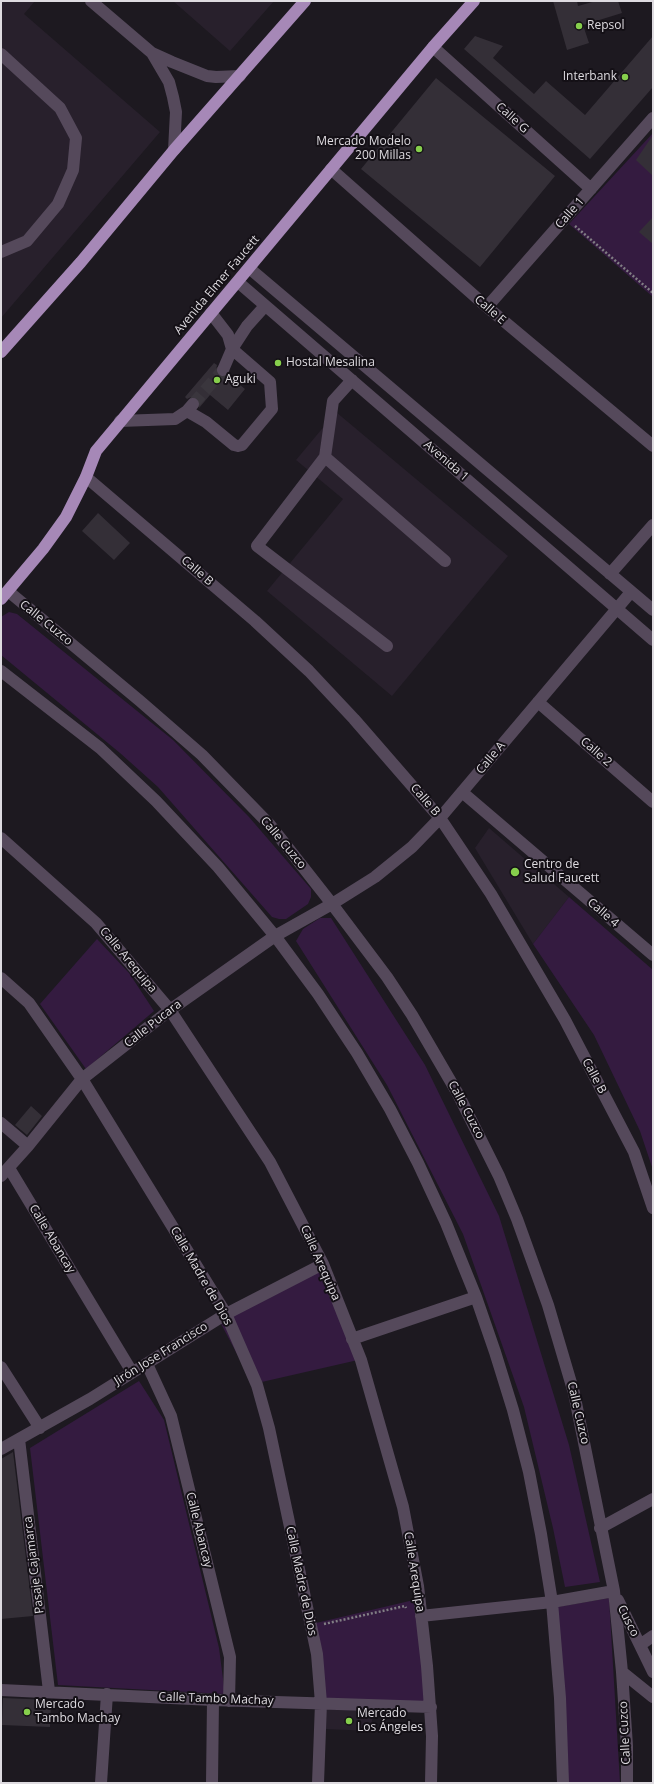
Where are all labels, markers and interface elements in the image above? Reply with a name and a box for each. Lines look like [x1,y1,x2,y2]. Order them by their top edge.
place label: Repsol [587,19,624,33]
marker: Repsol [574,21,584,31]
place label: Interbank [563,70,617,84]
marker: Interbank [620,72,630,82]
street label: Calle G [493,100,531,136]
place label: Mercado Modelo 200 Millas [316,135,411,163]
marker: Mercado Modelo 200 Millas [414,144,424,154]
street label: Calle 1 [552,194,588,232]
street label: Avenida Elmer Faucett [171,233,263,337]
street label: Calle E [471,292,509,328]
place label: Hostal Mesalina [286,356,375,370]
marker: Hostal Mesalina [273,358,283,368]
place label: Aguki [225,373,256,387]
marker: Aguki [212,375,222,385]
street label: Avenida 1 [421,438,471,484]
street label: Calle B [178,553,216,589]
street label: Calle Cuzco [17,597,75,649]
street label: Calle 2 [577,734,615,770]
street label: Calle A [473,739,509,777]
street label: Calle B [407,781,443,819]
street label: Calle Cuzco [257,814,309,872]
place label: Centro de Salud Faucett [524,858,599,886]
marker: Centro de Salud Faucett [509,866,521,878]
street label: Calle 4 [584,895,622,931]
street label: Calle Arequipa [96,924,160,996]
street label: Calle Pucara [121,997,185,1051]
street label: Calle B [579,1056,609,1096]
street label: Calle Cuzco [445,1079,487,1141]
street label: Calle Abancay [26,1202,78,1276]
street label: Calle Arequipa [297,1223,343,1303]
street label: Calle Madre de Dios [167,1224,235,1328]
street label: Jirón Jose Francisco [112,1319,210,1389]
street label: Calle Cuzco [564,1380,592,1446]
street label: Calle Abancay [183,1491,215,1569]
street label: Pasaje Cajamarca [21,1515,47,1615]
street label: Calle Madre de Dios [282,1525,320,1637]
street label: Calle Arequipa [401,1531,427,1613]
street label: Cusco [614,1603,642,1639]
street label: Calle Tambo Machay [158,1690,274,1708]
place label: Mercado Tambo Machay [35,1698,120,1726]
street label: Calle Cuzco [616,1701,634,1765]
marker: Mercado Tambo Machay [22,1707,32,1717]
place label: Mercado Los Ángeles [357,1707,423,1735]
marker: Mercado Los Ángeles [344,1716,354,1726]

